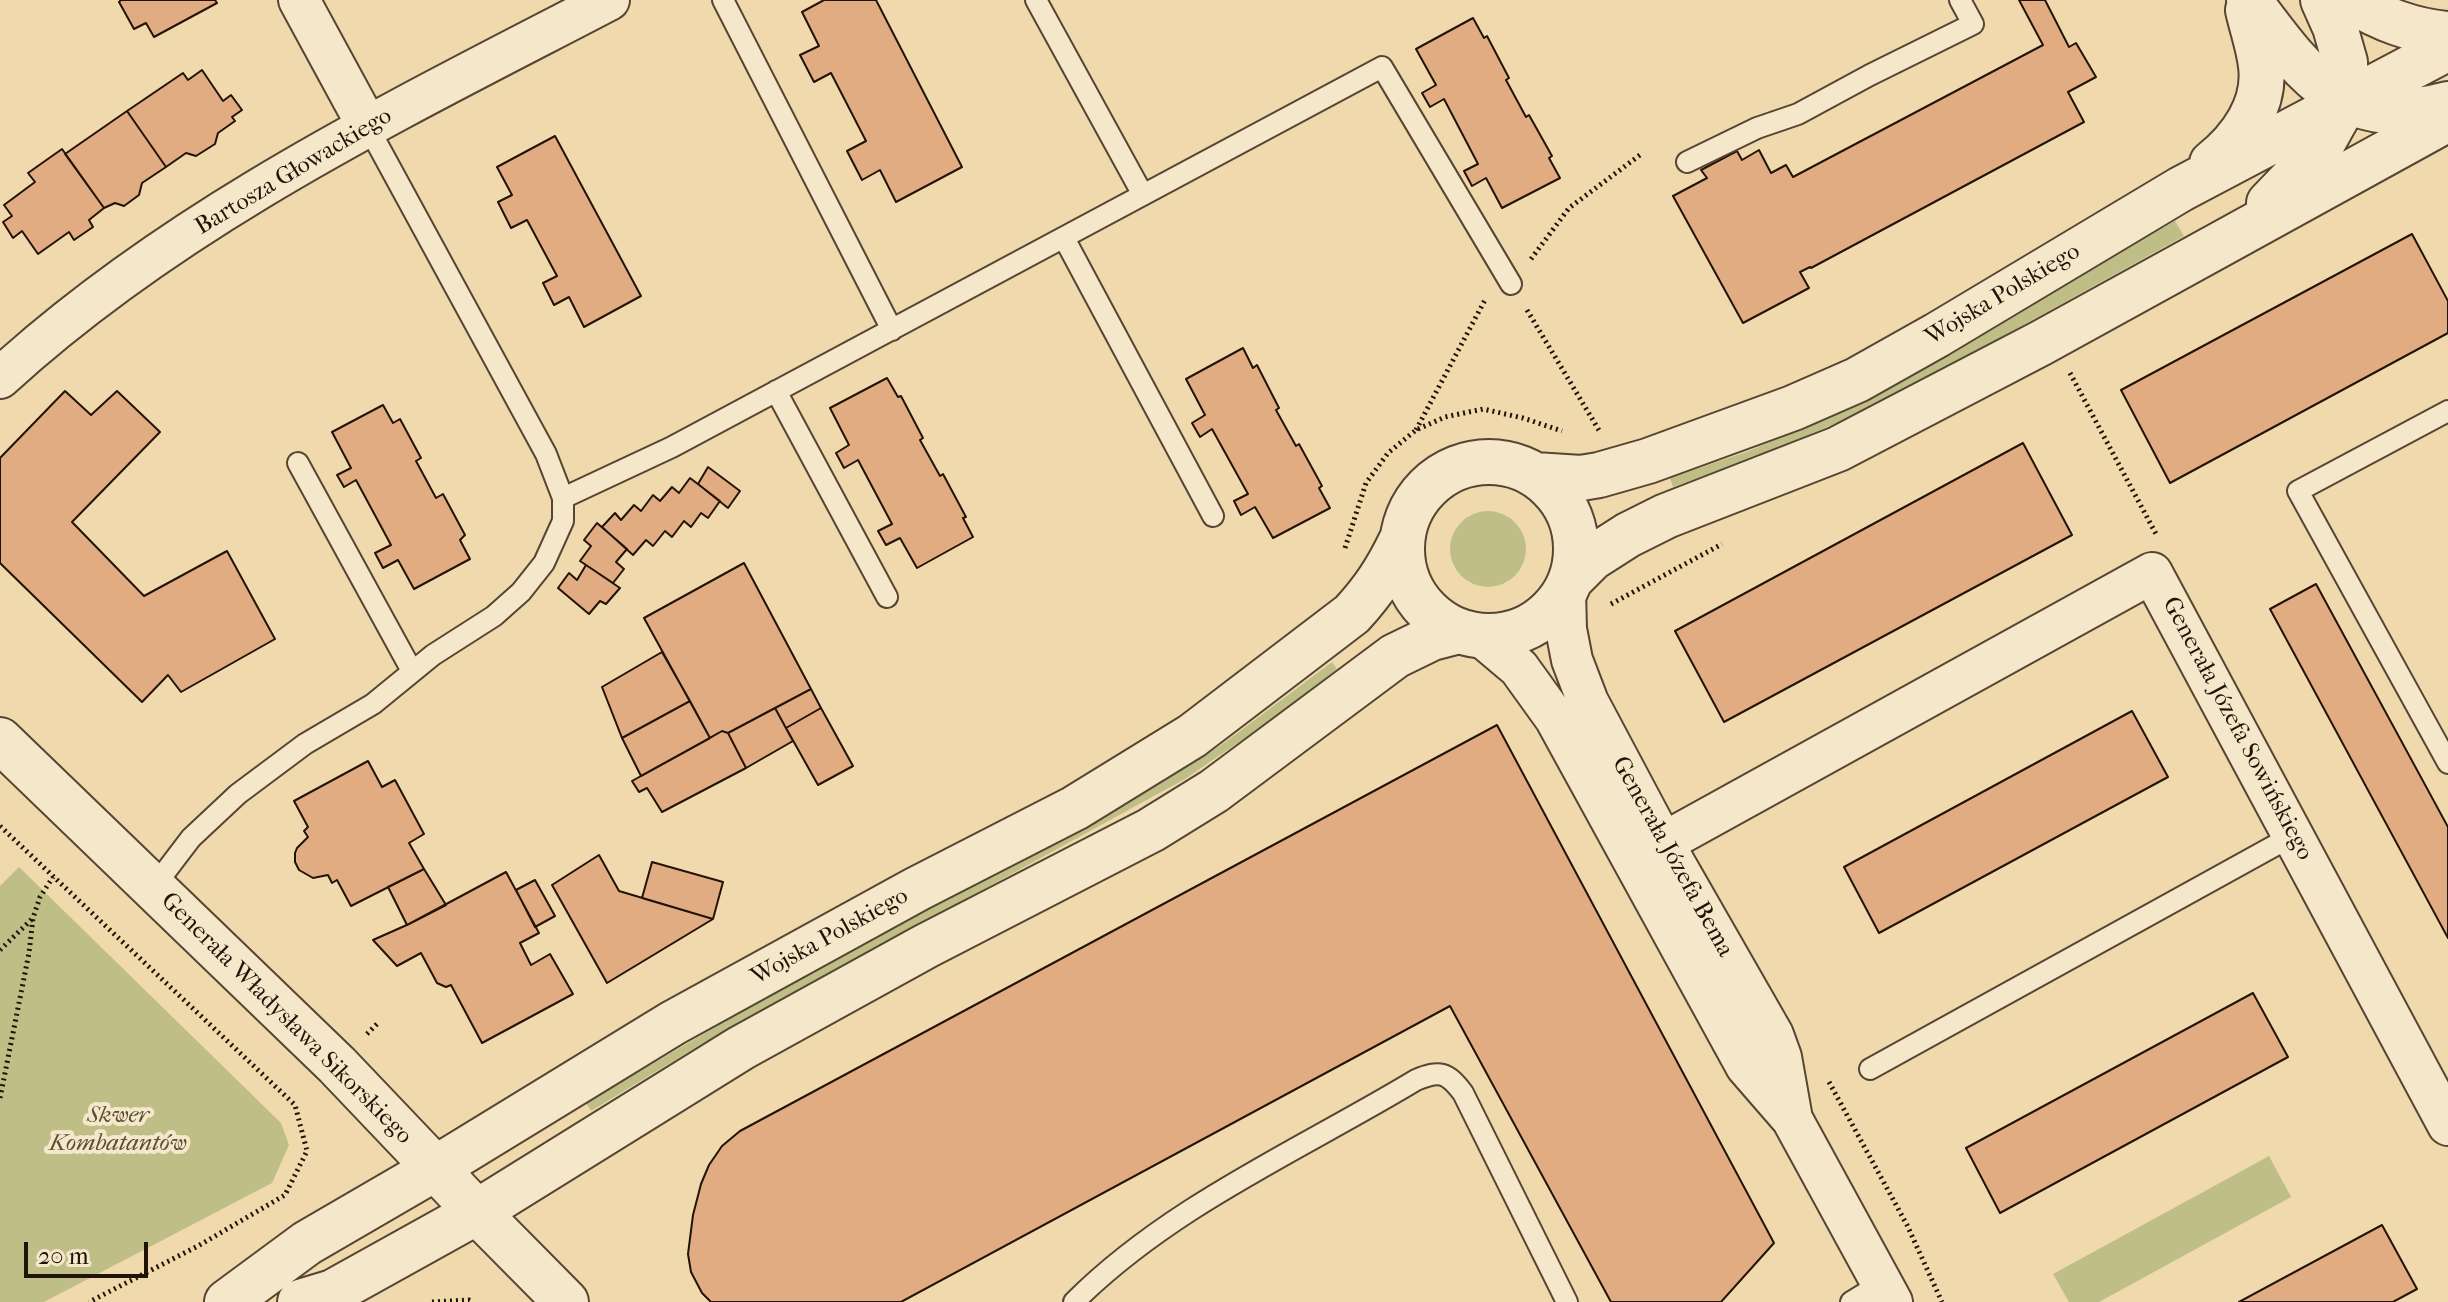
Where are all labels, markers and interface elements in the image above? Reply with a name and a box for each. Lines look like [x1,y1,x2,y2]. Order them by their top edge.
street label: Bartosza Głowackiego [191,102,397,242]
street label: Wojska Polskiego [1921,238,2085,352]
street label: Generała Józefa Sowińskiego [2155,592,2319,866]
street label: Generała Józefa Bema [1605,752,1739,962]
street label: Wojska Polskiego [746,882,914,992]
street label: Generała Władysława Sikorskiego [154,887,418,1151]
park label: Skwer Kombatantów [49,1102,187,1158]
scale bar [28,1226,152,1276]
text: 20 m [38,1242,89,1270]

